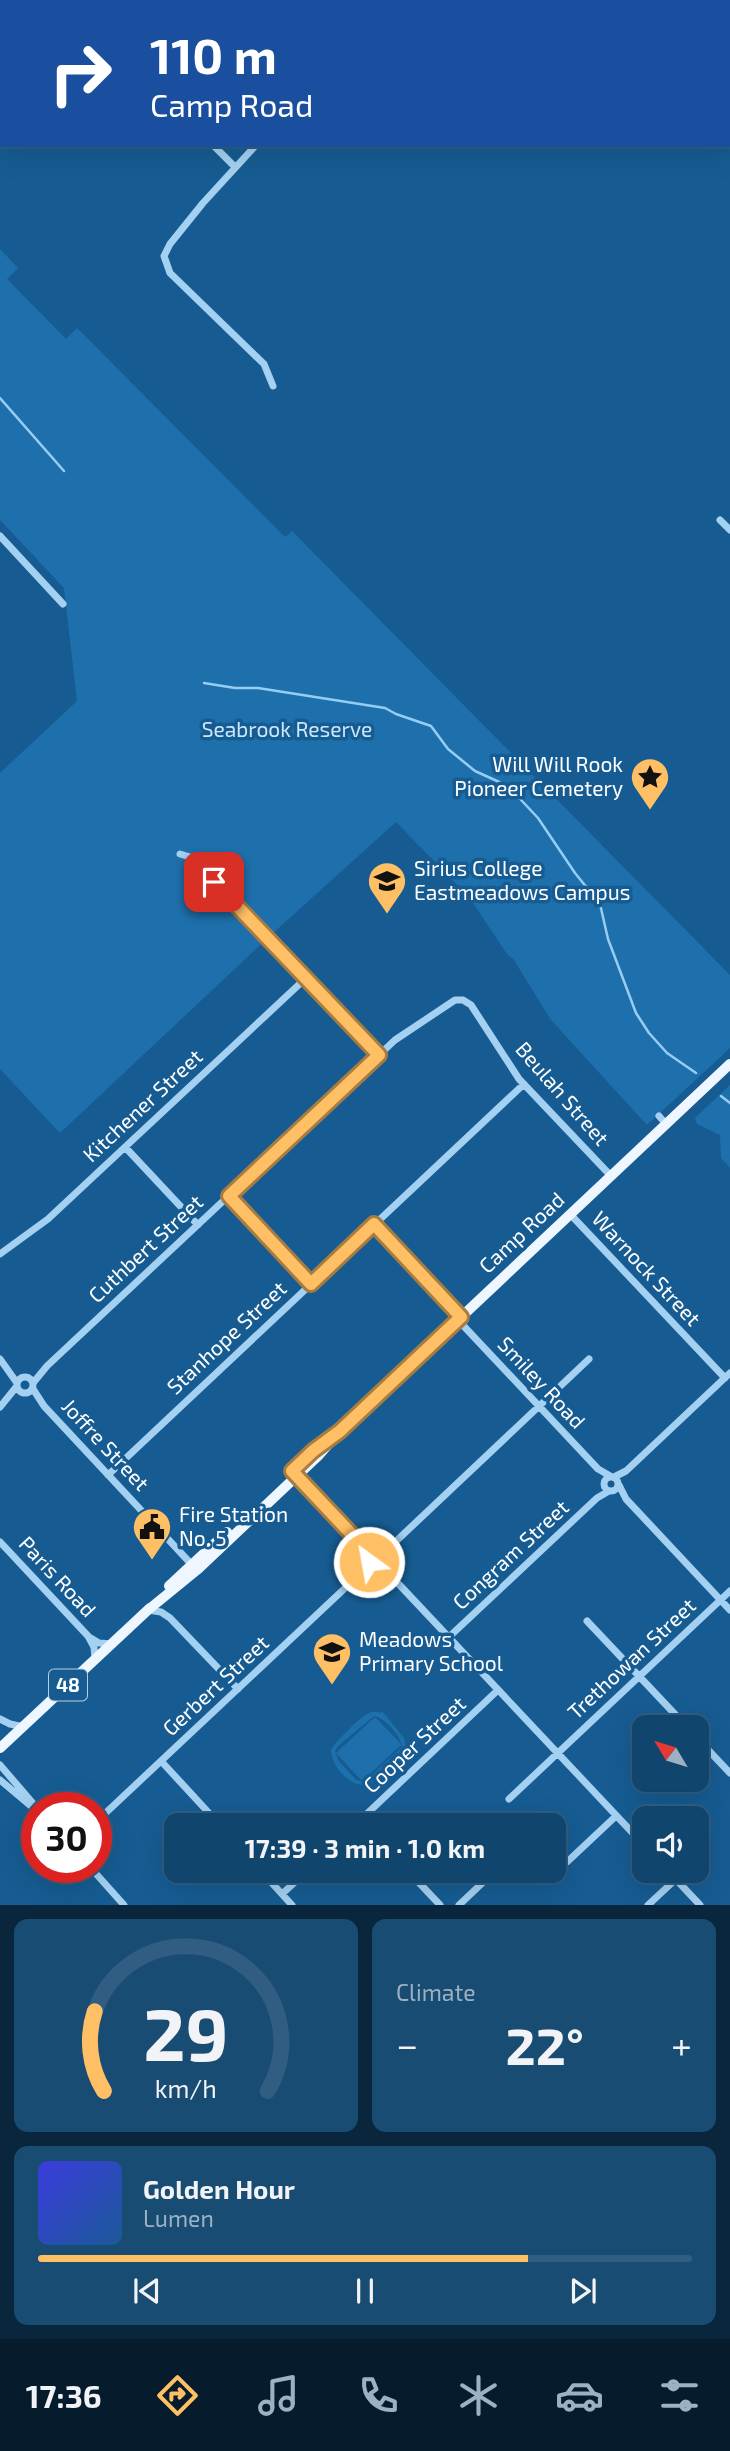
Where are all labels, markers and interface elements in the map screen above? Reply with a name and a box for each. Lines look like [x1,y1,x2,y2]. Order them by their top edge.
text: 110 m [150,25,277,84]
icon: right [35,28,126,119]
text: Camp Road [150,85,313,123]
park label: Seabrook Reserve [202,716,372,741]
place label: Will Will Rook Pioneer Cemetery [454,751,623,800]
place icon: Will Will Rook Pioneer Cemetery [629,756,671,811]
pin [184,852,244,912]
place label: Sirius College Eastmeadows Campus [414,855,630,904]
school or university icon: Sirius College Eastmeadows Campus [366,860,408,915]
icon: arrive [195,863,233,901]
street label: Beulah Street [511,1036,615,1150]
street label: Kitchener Street [77,1043,207,1167]
street label: Camp Road [473,1186,569,1278]
street label: Cuthbert Street [83,1189,207,1307]
street label: Warnock Street [588,1206,707,1330]
street label: Stanhope Street [161,1275,291,1399]
street label: Smiley Road [493,1331,591,1433]
street label: Joffre Street [57,1393,155,1495]
street label: Congram Street [447,1494,573,1614]
place label: Fire Station No. 5 [179,1501,288,1550]
public building icon: Fire Station No. 5 [131,1506,173,1561]
position arrow [332,1525,406,1599]
street label: Paris Road [14,1530,102,1622]
street label: Trethowan Street [562,1592,700,1724]
place label: Meadows Primary School [359,1626,504,1675]
street label: Gerbert Street [157,1630,273,1740]
school or university icon: Meadows Primary School [311,1631,353,1686]
road number: 48 [49,1670,87,1700]
street label: Cooper Street [358,1690,470,1797]
north arrow [632,1715,709,1792]
map controls [632,1715,709,1883]
speed limit sign: 30 [21,1792,112,1883]
button: sound [632,1806,709,1883]
text: 17:39 · 3 min · 1.0 km [245,1832,485,1863]
text: Climate [396,1978,476,2006]
text: 29 [143,1989,229,2077]
text: 22° [505,2013,584,2075]
text: − [396,2021,418,2067]
text: + [671,2021,692,2067]
text: km/h [155,2073,217,2103]
text: Golden Hour [143,2173,295,2204]
text: Lumen [143,2204,214,2232]
icon: previous [128,2272,166,2310]
icon: pause [346,2272,384,2310]
icon: next [564,2272,602,2310]
icon: directions [153,2371,202,2420]
icon: music [254,2371,303,2420]
icon: phone [354,2371,403,2420]
icon: climate [454,2371,503,2420]
icon: car [555,2371,604,2420]
icon: filters [655,2371,704,2420]
text: 17:36 [26,2376,102,2414]

